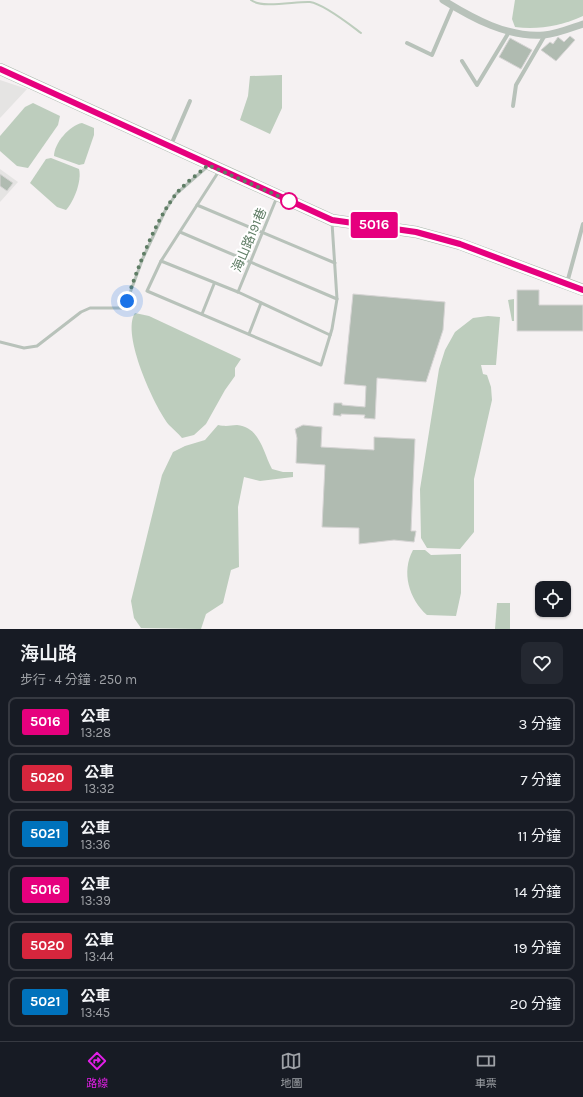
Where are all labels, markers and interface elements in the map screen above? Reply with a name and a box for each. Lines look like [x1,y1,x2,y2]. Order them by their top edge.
unlabelled marker [280,192,298,210]
street label: 海山路191巷 [229,206,269,274]
line badge: 5016 [346,212,402,238]
text: 5016 [359,216,389,233]
your location [117,291,137,311]
map controls [535,581,571,617]
button: locate [535,581,571,617]
button: heart [521,642,563,684]
text: 海山路 [20,643,77,665]
text: 步行 · 4 分鐘 · 250 m [20,672,137,687]
text: 公車 [81,707,111,725]
text: 5016 [30,713,61,730]
text: 3 分鐘 [519,715,561,733]
text: 13:28 [81,725,111,740]
text: 公車 [84,763,114,781]
text: 5020 [30,769,64,786]
text: 7 分鐘 [520,771,561,789]
text: 13:32 [84,781,115,796]
text: 公車 [80,819,110,837]
text: 5021 [30,825,60,842]
text: 11 分鐘 [518,827,561,845]
text: 13:36 [80,837,111,852]
text: 公車 [81,875,111,893]
text: 5016 [30,881,61,898]
text: 14 分鐘 [514,883,561,901]
text: 13:39 [81,893,111,908]
text: 公車 [84,931,114,949]
text: 5020 [30,937,64,954]
text: 19 分鐘 [514,939,561,957]
text: 13:44 [84,949,114,964]
text: 公車 [80,987,110,1005]
text: 5021 [30,993,60,1010]
text: 20 分鐘 [510,995,561,1013]
text: 13:45 [80,1005,110,1020]
tab: 路線 [86,1050,108,1090]
tab: 地圖 [280,1050,302,1090]
tab: 車票 [475,1050,497,1090]

